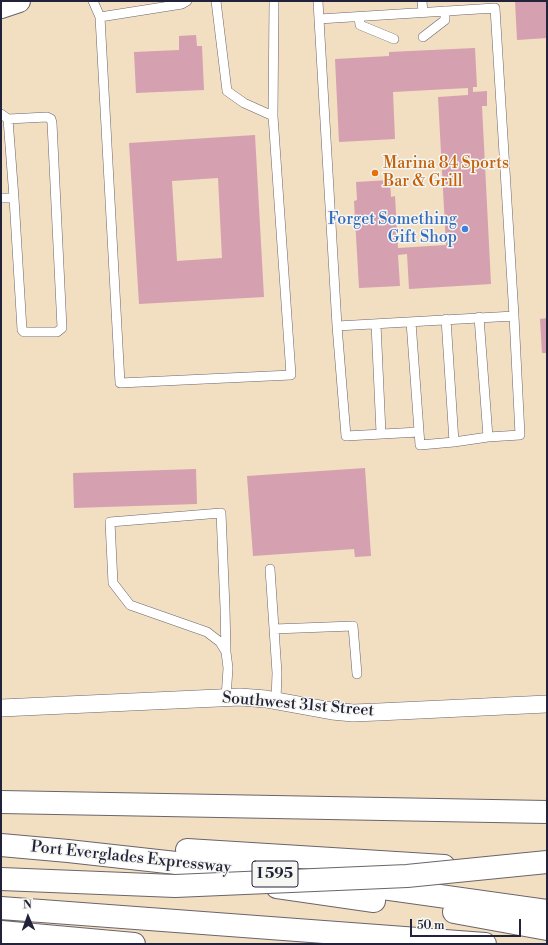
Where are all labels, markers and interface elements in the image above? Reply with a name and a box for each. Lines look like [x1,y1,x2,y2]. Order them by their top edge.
place label: Marina 84 Sports Bar & Grill [383,154,509,192]
marker: Marina 84 Sports Bar & Grill [370,168,380,178]
place label: Forget Something Gift Shop [328,210,457,248]
marker: Forget Something Gift Shop [460,224,470,234]
street label: Southwest 31st Street [221,689,375,721]
street label: Port Everglades Expressway [30,838,232,878]
road number: I 595 [252,861,298,887]
north arrow [8,897,48,937]
text: N [23,898,32,912]
scale bar [412,911,523,937]
text: 50 m [417,918,445,933]

